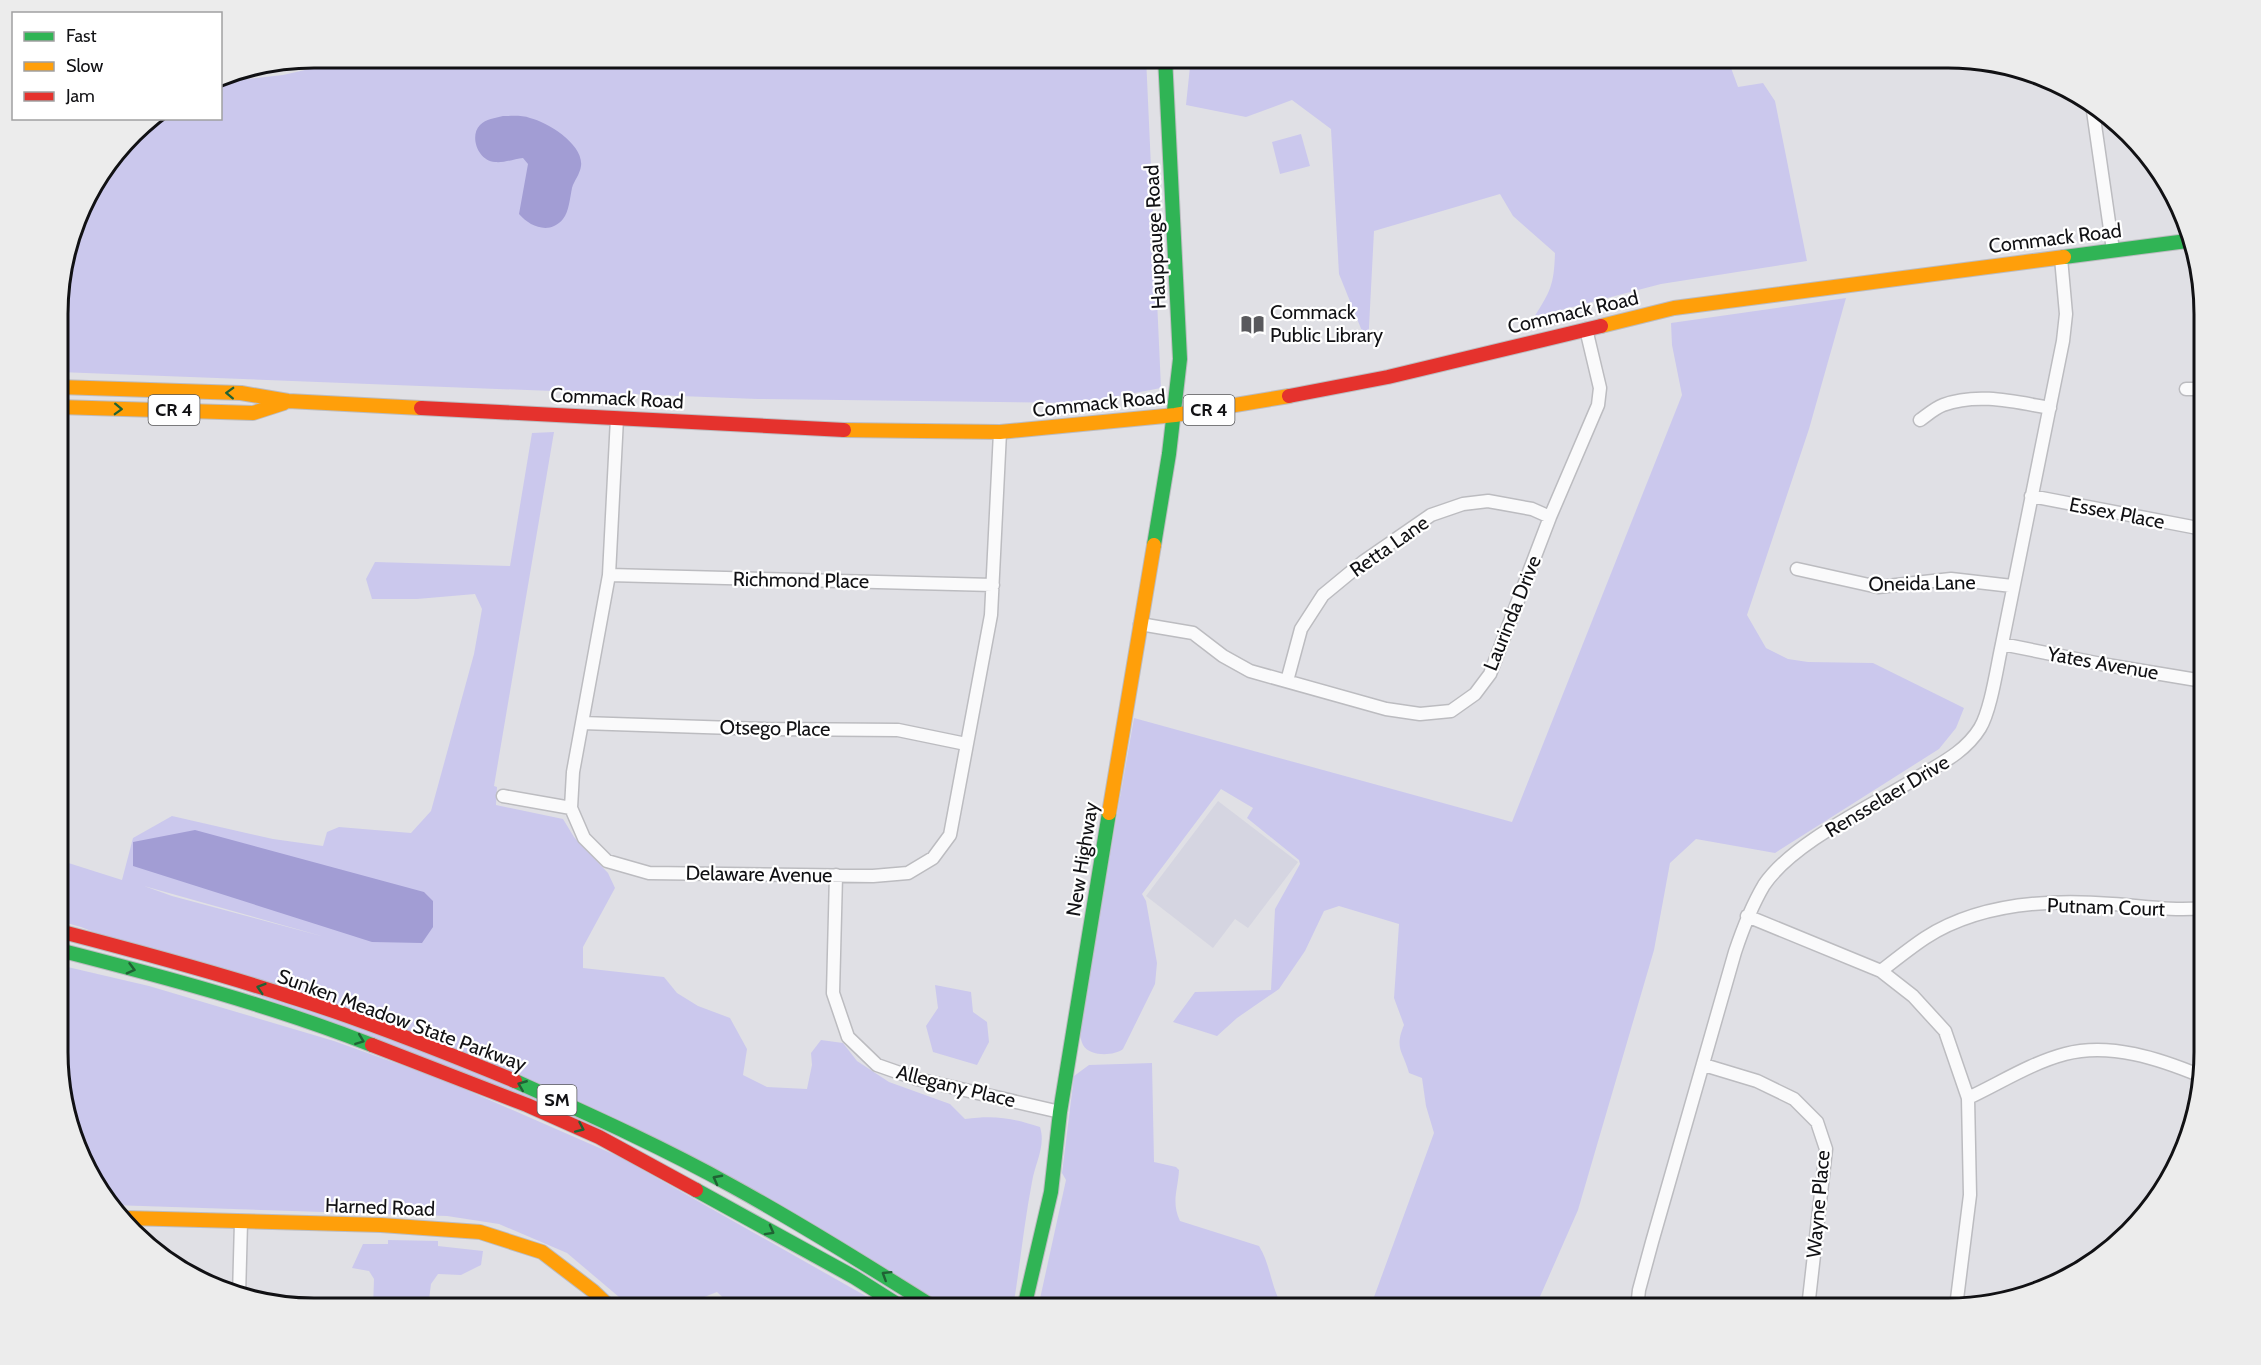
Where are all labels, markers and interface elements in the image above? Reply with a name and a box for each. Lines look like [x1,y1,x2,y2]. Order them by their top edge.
legend [12,12,222,120]
text: Fast [66,25,97,47]
text: Slow [66,55,103,77]
text: Jam [65,85,95,107]
street label: Hauppauge Road [1139,164,1171,310]
street label: Commack Road [1987,218,2123,258]
street label: Commack Road [1505,285,1641,339]
place label: Commack Public Library [1270,300,1383,347]
library icon: Commack Public Library [1239,311,1265,337]
street label: Commack Road [550,383,684,413]
street label: Commack Road [1031,384,1167,422]
one-way arrow [226,387,235,399]
road number: CR 4 [148,395,200,425]
road number: CR 4 [1184,395,1234,425]
one-way arrow [113,402,122,415]
street label: Essex Place [2067,492,2167,534]
street label: Retta Lane [1345,510,1433,582]
street label: Laurinda Drive [1478,552,1546,674]
street label: Richmond Place [733,567,869,593]
street label: Oneida Lane [1868,570,1976,596]
street label: Yates Avenue [2045,641,2160,685]
street label: Otsego Place [719,715,831,741]
street label: Rensselaer Drive [1821,750,1953,842]
street label: New Highway [1061,800,1103,918]
street label: Delaware Avenue [685,861,833,887]
street label: Putnam Court [2047,893,2166,921]
one-way arrow [126,961,136,974]
street label: Sunken Meadow State Parkway [274,964,530,1076]
one-way arrow [256,983,267,995]
one-way arrow [354,1033,365,1045]
street label: Allegany Place [894,1060,1018,1112]
one-way arrow [517,1080,528,1092]
road number: SM [538,1085,576,1115]
one-way arrow [573,1121,584,1133]
street label: Wayne Place [1801,1149,1835,1259]
one-way arrow [712,1175,723,1186]
street label: Harned Road [324,1193,436,1221]
one-way arrow [764,1224,774,1235]
one-way arrow [882,1271,892,1283]

